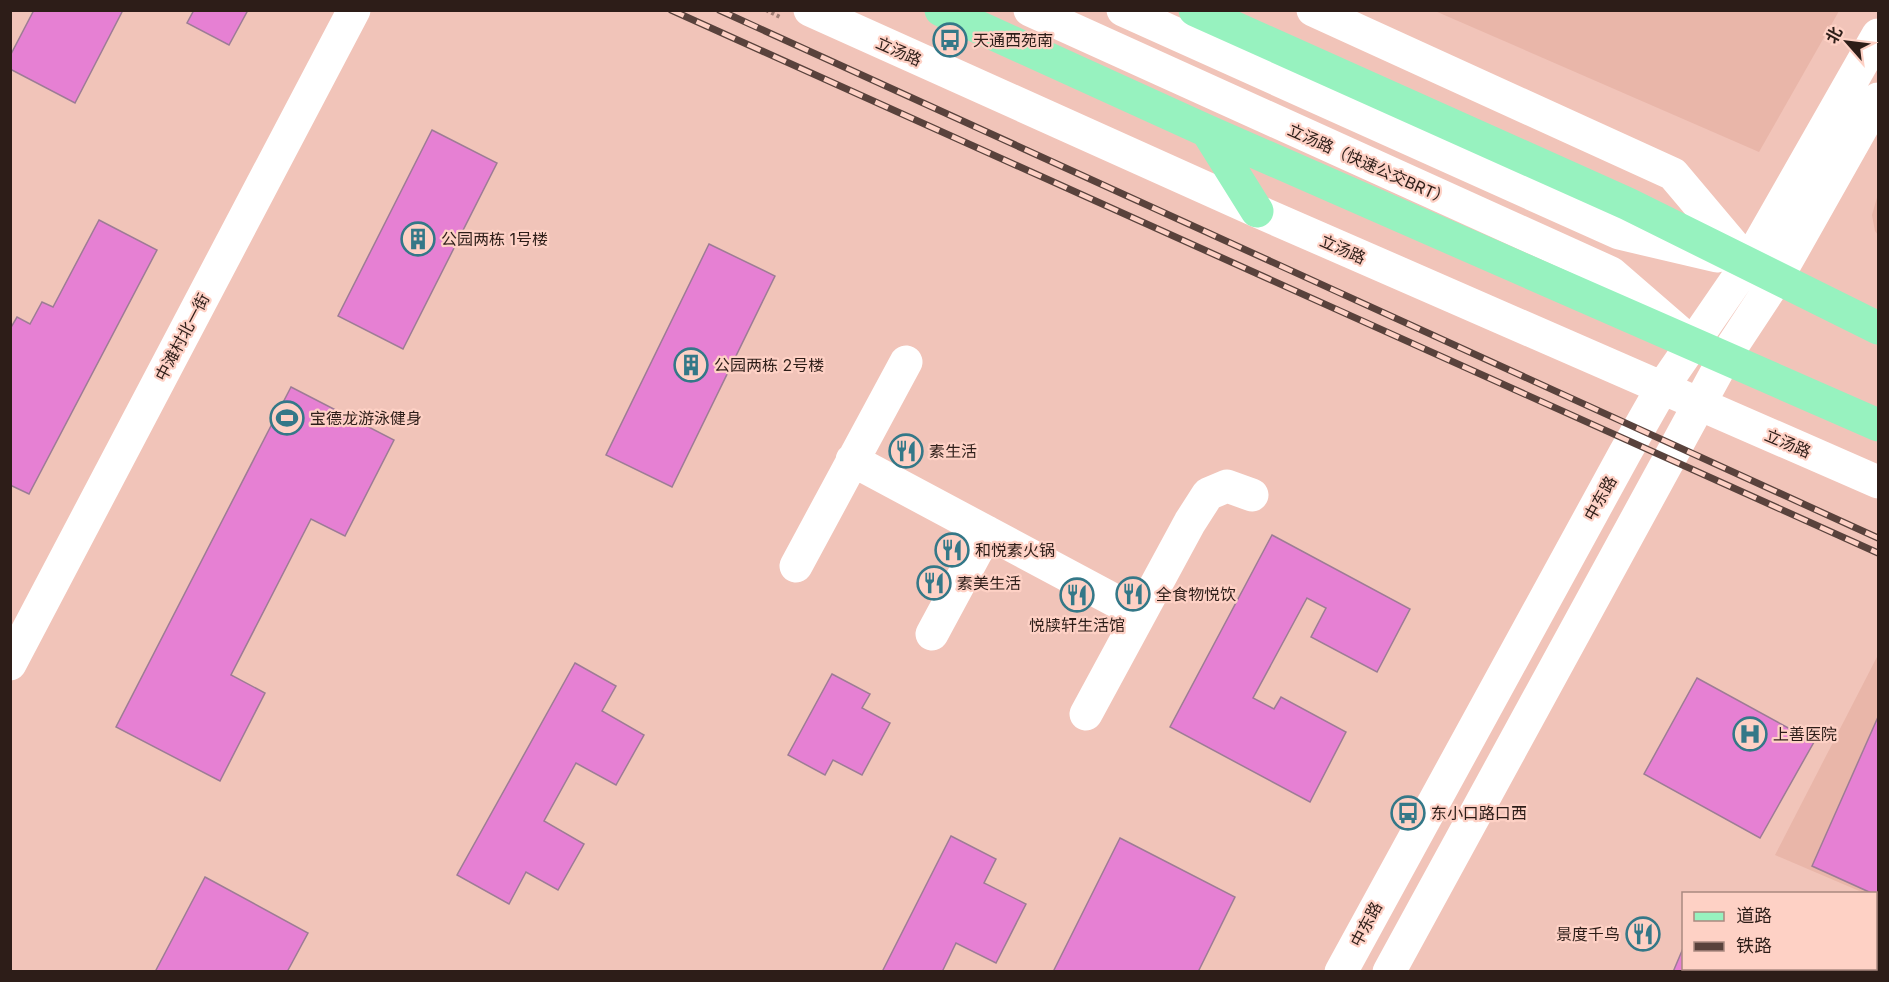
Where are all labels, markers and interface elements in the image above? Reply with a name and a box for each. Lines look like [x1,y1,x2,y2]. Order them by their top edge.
north arrow [1817,12,1877,72]
bus stop icon: 天通西苑南 [932,22,968,58]
text: 北 [1821,23,1846,47]
place label: 天通西苑南 [973,30,1053,50]
street label: 立汤路 [873,32,925,70]
street label: 立汤路（快速公交BRT） [1285,119,1453,209]
building icon: 公园两栋 1号楼 [400,221,436,257]
place label: 公园两栋 1号楼 [441,229,548,249]
street label: 立汤路 [1317,230,1369,268]
street label: 中滩村北一街 [151,290,213,384]
building icon: 公园两栋 2号楼 [673,347,709,383]
place label: 公园两栋 2号楼 [714,355,824,375]
sports icon: 宝德龙游泳健身 [269,400,305,436]
place label: 宝德龙游泳健身 [310,408,422,428]
street label: 立汤路 [1762,424,1814,462]
restaurant icon: 素生活 [888,433,924,469]
place label: 素生活 [929,441,977,461]
street label: 中东路 [1580,472,1620,524]
restaurant icon: 和悦素火锅 [934,532,970,568]
place label: 和悦素火锅 [975,540,1055,560]
restaurant icon: 素美生活 [916,565,952,601]
place label: 素美生活 [957,573,1021,593]
restaurant icon: 全食物悦饮 [1115,576,1151,612]
restaurant icon: 悦牍轩生活馆 [1059,577,1095,613]
place label: 全食物悦饮 [1156,584,1236,604]
place label: 悦牍轩生活馆 [1029,615,1125,635]
hospital icon: 上善医院 [1732,716,1768,752]
place label: 上善医院 [1773,724,1837,744]
bus stop icon: 东小口路口西 [1390,795,1426,831]
place label: 东小口路口西 [1431,803,1527,823]
legend [1682,892,1877,970]
street label: 中东路 [1346,898,1386,950]
text: 道路 [1736,905,1772,926]
restaurant icon: 景度千鸟 [1625,916,1661,952]
place label: 景度千鸟 [1556,924,1620,944]
text: 铁路 [1736,935,1772,956]

